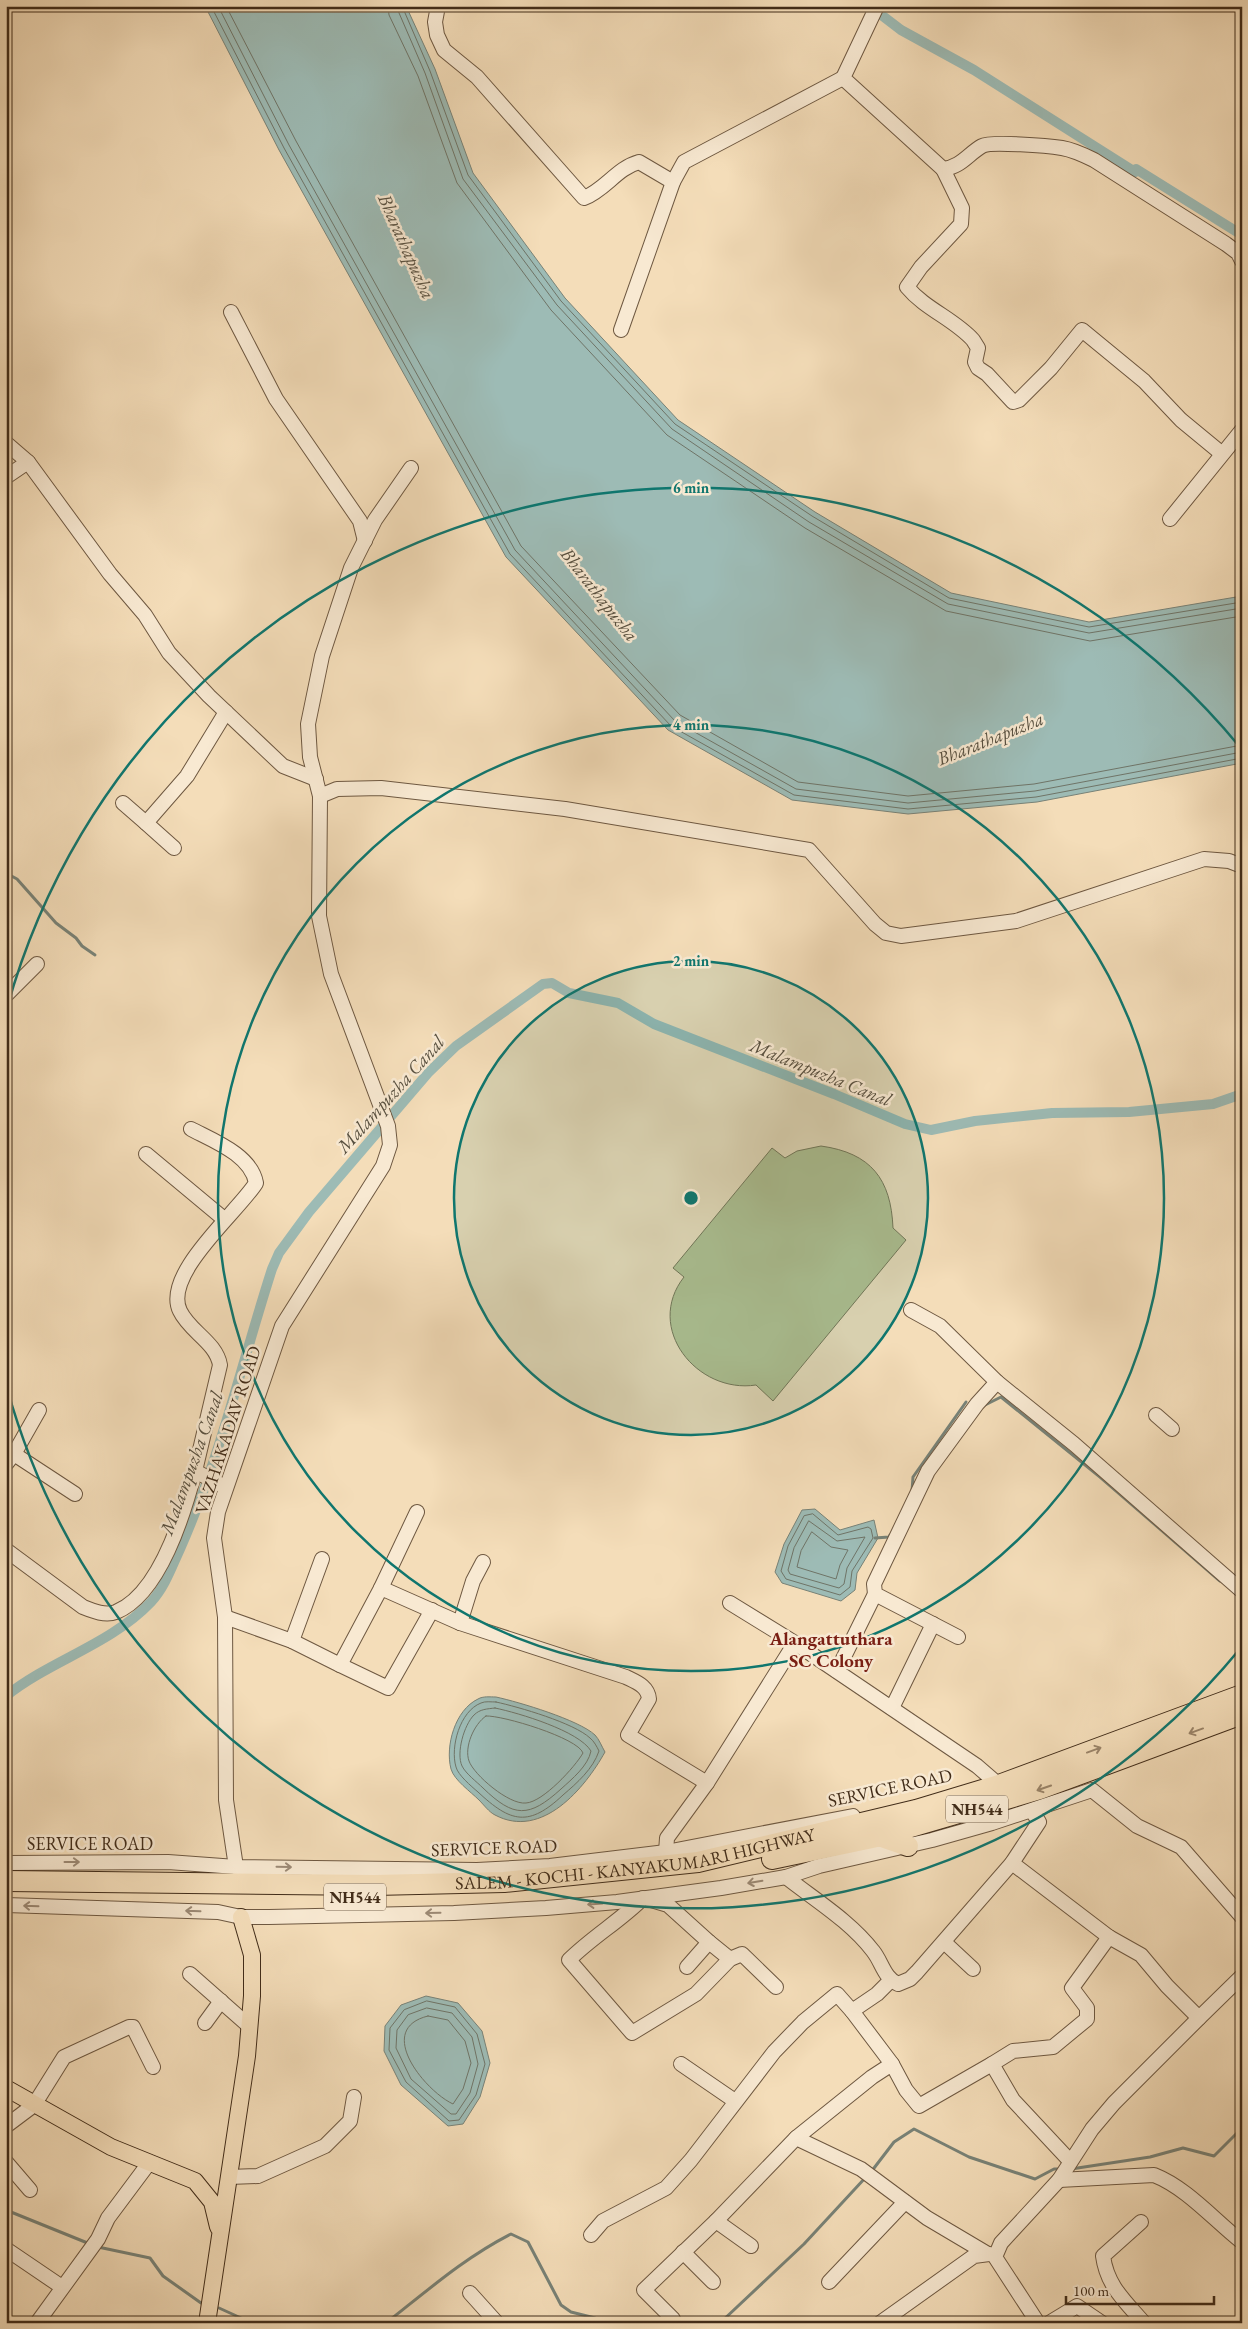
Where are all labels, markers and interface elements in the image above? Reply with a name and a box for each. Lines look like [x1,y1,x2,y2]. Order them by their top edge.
water label: Bharathapuzha [372,189,441,303]
text: 6 min [673,478,710,497]
water label: Bharathapuzha [555,541,644,646]
water label: Bharathapuzha [932,706,1047,771]
text: 4 min [673,715,710,734]
text: 2 min [673,951,710,970]
water label: Malampuzha Canal [330,1030,450,1159]
water label: Malampuzha Canal [745,1032,896,1112]
centre of rings [682,1189,700,1207]
street label: VAZHAKADAV ROAD [189,1343,266,1517]
water label: Malampuzha Canal [154,1388,229,1539]
district label: Alangattuthara SC Colony [769,1626,893,1673]
one-way arrow [1189,1727,1204,1736]
one-way arrow [1086,1745,1101,1754]
street label: SERVICE ROAD [826,1763,954,1812]
one-way arrow [1037,1784,1052,1793]
road number: NH544 [946,1796,1008,1822]
street label: SALEM - KOCHI - KANYAKUMARI HIGHWAY [455,1822,818,1894]
street label: SERVICE ROAD [27,1832,153,1855]
street label: SERVICE ROAD [431,1834,557,1861]
one-way arrow [64,1857,80,1867]
one-way arrow [276,1862,292,1872]
one-way arrow [747,1877,763,1887]
road number: NH544 [324,1884,386,1910]
one-way arrow [587,1899,603,1909]
one-way arrow [23,1901,39,1910]
one-way arrow [185,1906,202,1916]
one-way arrow [425,1908,441,1918]
scale bar [1066,2274,1213,2306]
text: 100 m [1073,2281,1110,2300]

